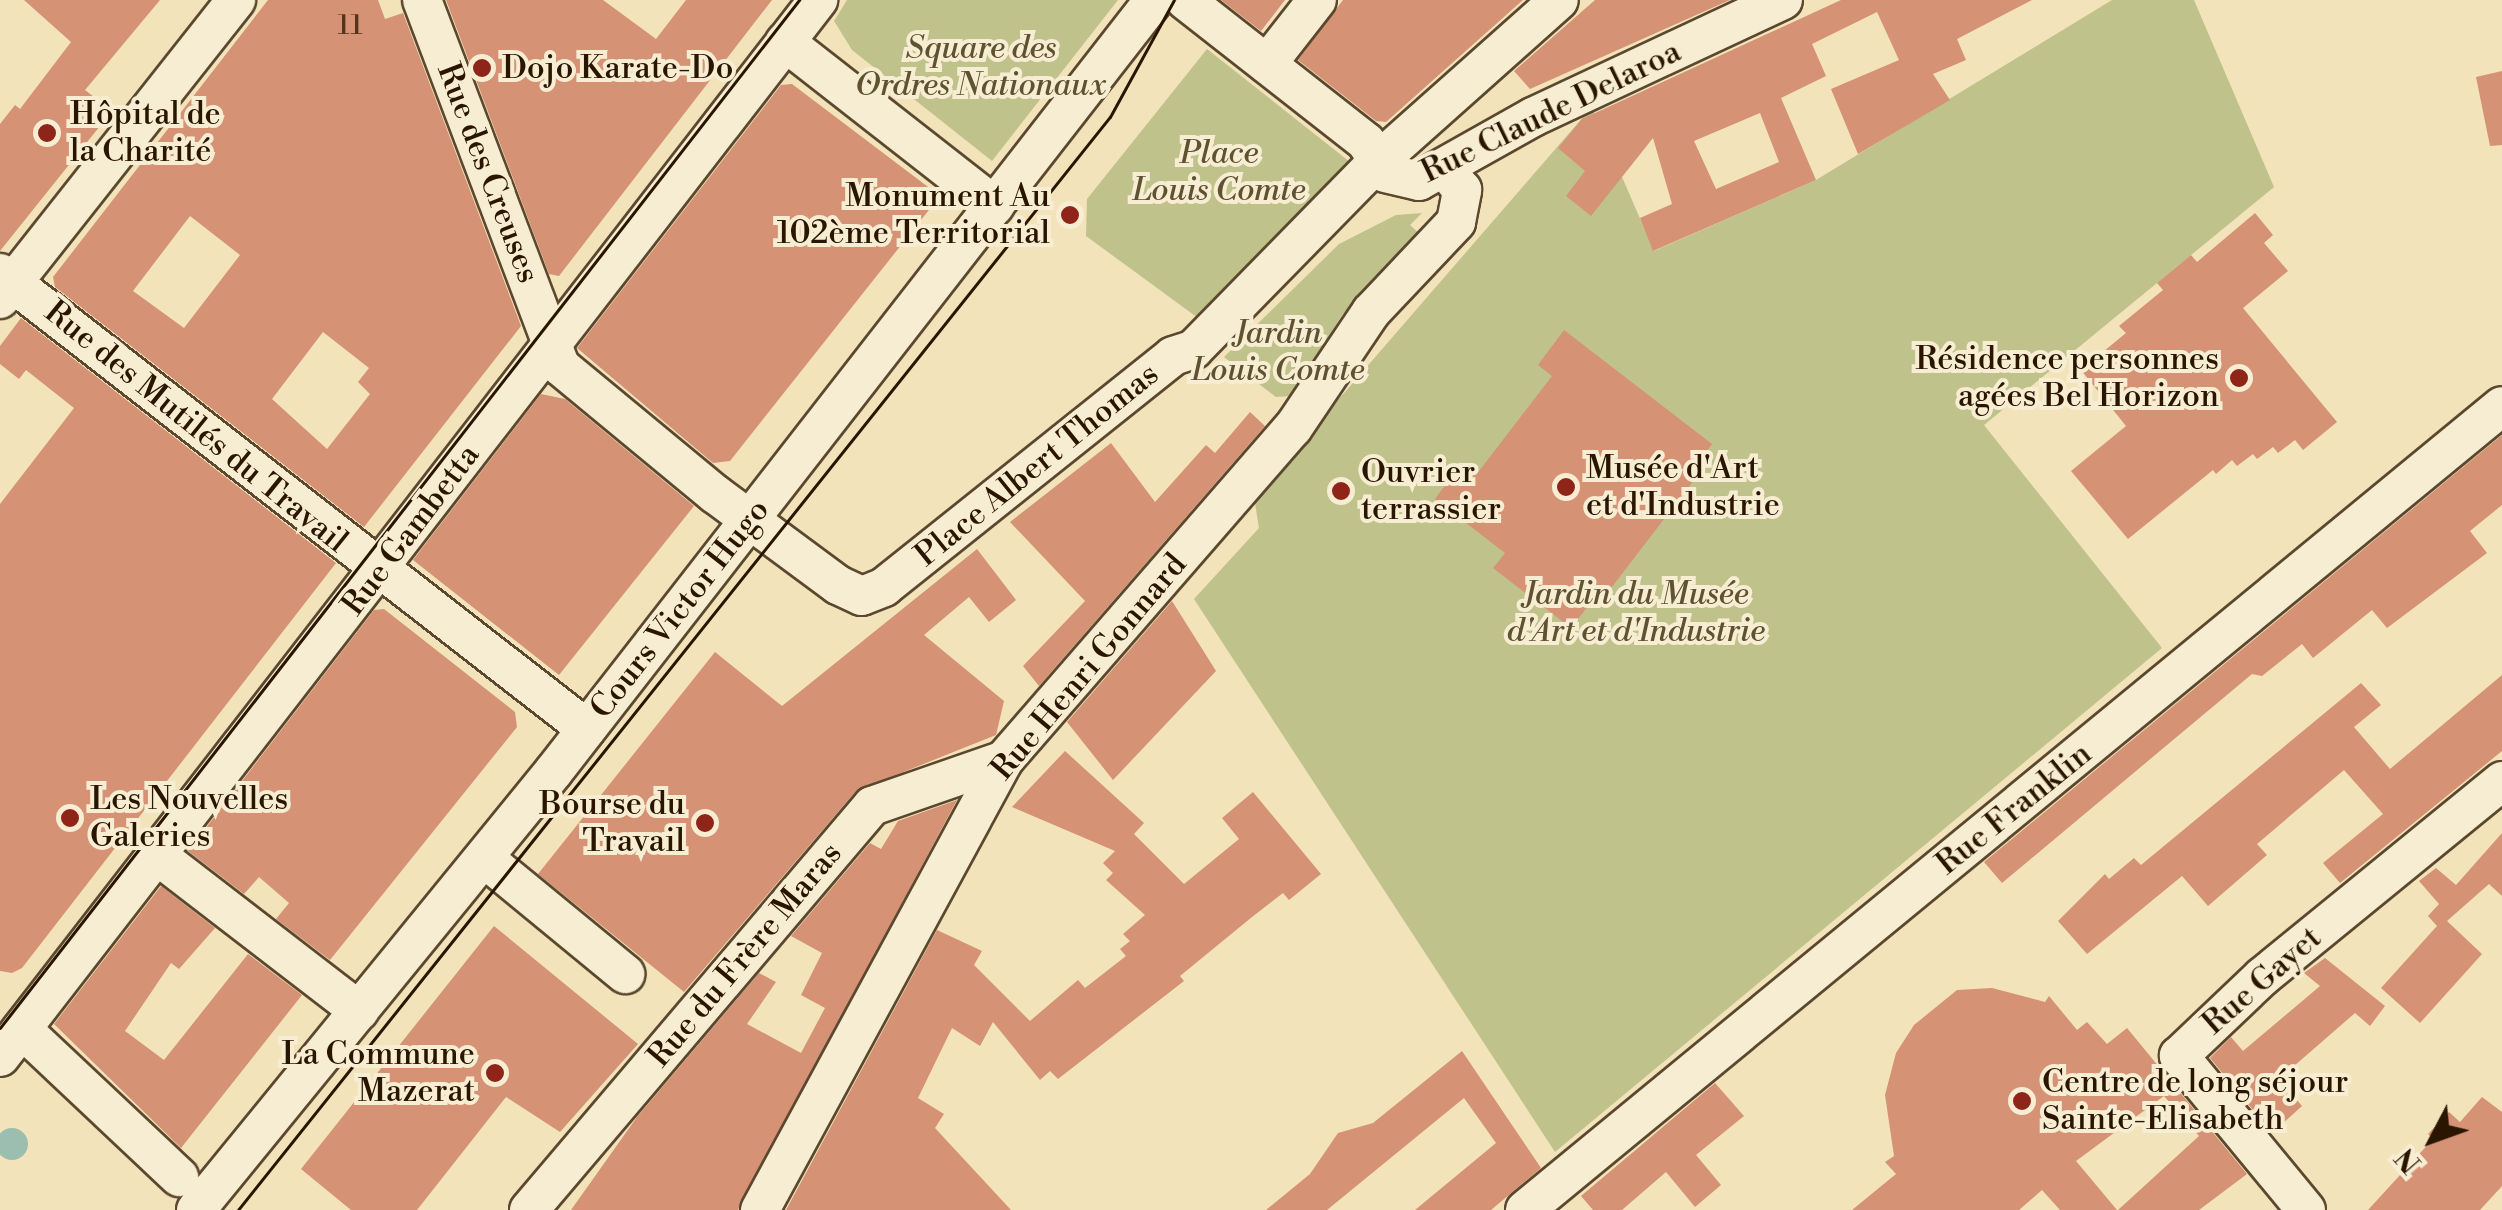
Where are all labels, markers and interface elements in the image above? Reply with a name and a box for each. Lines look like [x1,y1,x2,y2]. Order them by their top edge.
house number: 11 [337,9,363,43]
park label: Square des Ordres Nationaux [855,30,1107,105]
street label: Rue Claude Delaroa [1415,32,1687,192]
place label: Dojo Karate-Do [502,49,733,87]
marker: Dojo Karate-Do [471,57,493,79]
street label: Rue des Creuses [428,58,548,288]
place label: Hôpital de la Charité [70,96,221,171]
marker: Hôpital de la Charité [34,120,60,146]
park label: Place Louis Comte [1132,135,1306,210]
place label: Monument Au 102ème Territorial [777,178,1050,253]
marker: Monument Au 102ème Territorial [1059,204,1081,226]
street label: Rue des Mutilés du Travail [37,293,355,561]
park label: Jardin Louis Comte [1191,315,1365,390]
place label: Résidence personnes agées Bel Horizon [1915,341,2219,416]
street label: Place Albert Thomas [908,355,1166,575]
marker: Résidence personnes agées Bel Horizon [2228,367,2250,389]
street label: Rue Gambetta [334,437,488,623]
place label: Musée d'Art et d'Industrie [1586,450,1780,525]
place label: Ouvrier terrassier [1361,454,1501,529]
marker: Musée d'Art et d'Industrie [1555,476,1577,498]
marker: Ouvrier terrassier [1330,480,1352,502]
street label: Cours Victor Hugo [582,492,778,726]
street label: Rue Henri Gonnard [983,546,1195,788]
park label: Jardin du Musée d'Art et d'Industrie [1507,576,1765,651]
street label: Rue Franklin [1929,735,2099,883]
place label: Les Nouvelles Galeries [90,781,288,856]
place label: Bourse du Travail [539,786,685,861]
marker: Les Nouvelles Galeries [59,807,81,829]
marker: Bourse du Travail [694,812,716,834]
street label: Rue du Frère Maras [640,835,850,1075]
street label: Rue Gayet [2195,919,2329,1043]
place label: La Commune Mazerat [282,1036,475,1111]
marker: La Commune Mazerat [484,1062,506,1084]
place label: Centre de long séjour Sainte-Elisabeth [2042,1064,2348,1139]
marker: Centre de long séjour Sainte-Elisabeth [2011,1090,2033,1112]
north arrow [2382,1090,2482,1190]
text: N [2389,1140,2429,1180]

